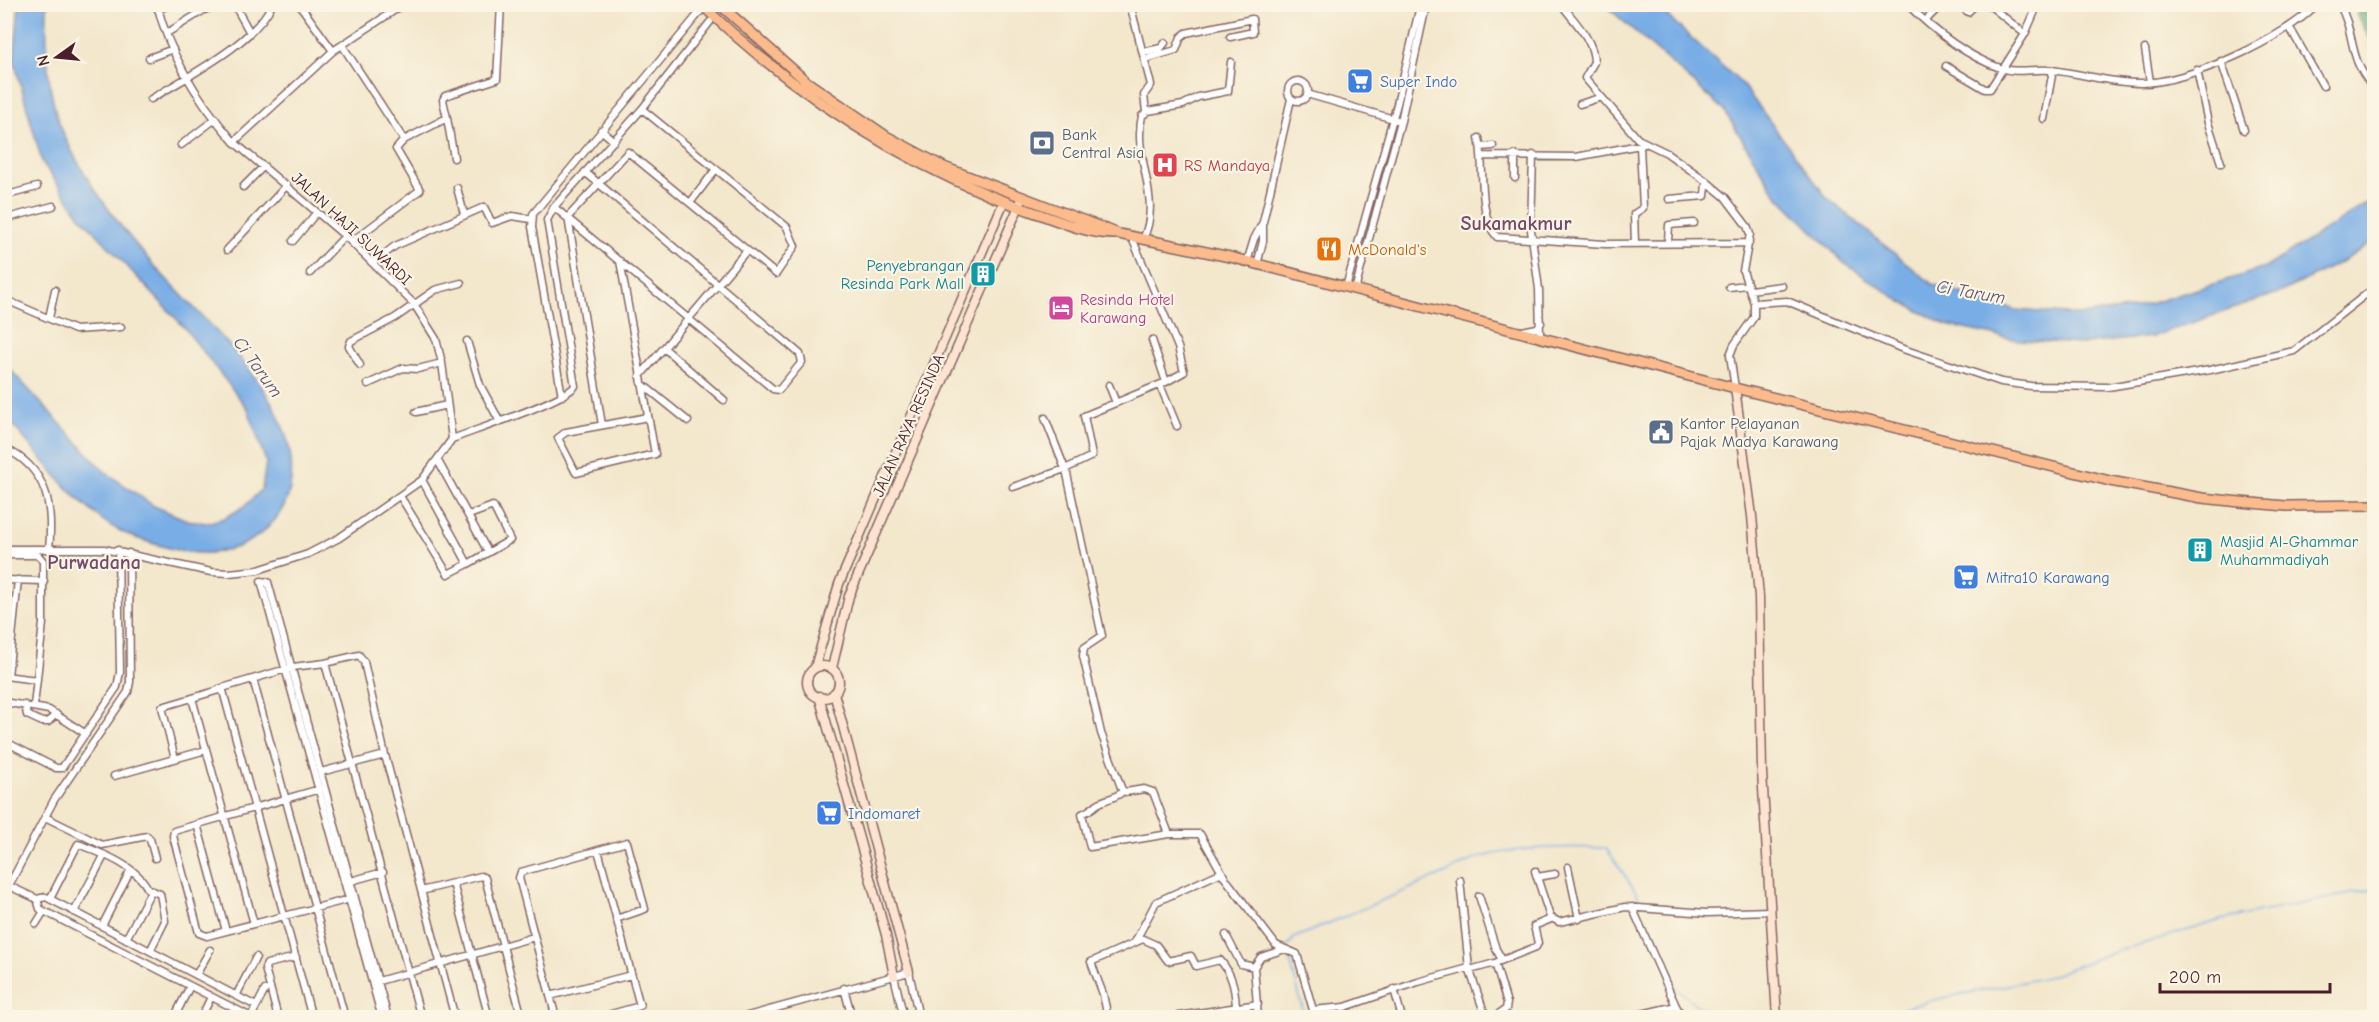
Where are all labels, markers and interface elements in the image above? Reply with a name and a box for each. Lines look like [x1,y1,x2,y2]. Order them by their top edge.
north arrow [27,27,87,87]
text: N [33,53,54,68]
supermarket icon: Super Indo [1345,66,1375,96]
place label: Super Indo [1380,73,1457,91]
place label: Bank Central Asia [1062,126,1144,162]
bank icon: Bank Central Asia [1027,128,1057,158]
hospital icon: RS Mandaya [1150,150,1180,180]
place label: RS Mandaya [1184,157,1270,175]
street label: JALAN HAJI SUWARDI [288,169,415,289]
district label: Sukamakmur [1460,212,1572,235]
restaurant icon: McDonald's [1314,234,1344,264]
place label: McDonald's [1348,241,1427,259]
place label: Penyebrangan Resinda Park Mall [841,257,964,293]
building icon: Penyebrangan Resinda Park Mall [968,259,998,289]
water label: Ci Tarum [1935,276,2007,309]
place label: Resinda Hotel Karawang [1080,291,1174,327]
hotel icon: Resinda Hotel Karawang [1046,293,1076,323]
water label: Ci Tarum [229,333,287,402]
street label: JALAN RAYA RESINDA [869,351,949,500]
place label: Kantor Pelayanan Pajak Madya Karawang [1680,415,1839,451]
public building icon: Kantor Pelayanan Pajak Madya Karawang [1646,417,1676,447]
place label: Masjid Al-Ghammar Muhammadiyah [2220,533,2359,569]
building icon: Masjid Al-Ghammar Muhammadiyah [2185,535,2215,565]
district label: Purwadana [47,551,141,574]
supermarket icon: Mitra10 Karawang [1951,562,1981,592]
place label: Mitra10 Karawang [1986,569,2110,587]
supermarket icon: Indomaret [814,798,844,828]
place label: Indomaret [848,805,921,823]
scale bar [2160,956,2330,994]
text: 200 m [2169,967,2221,988]

